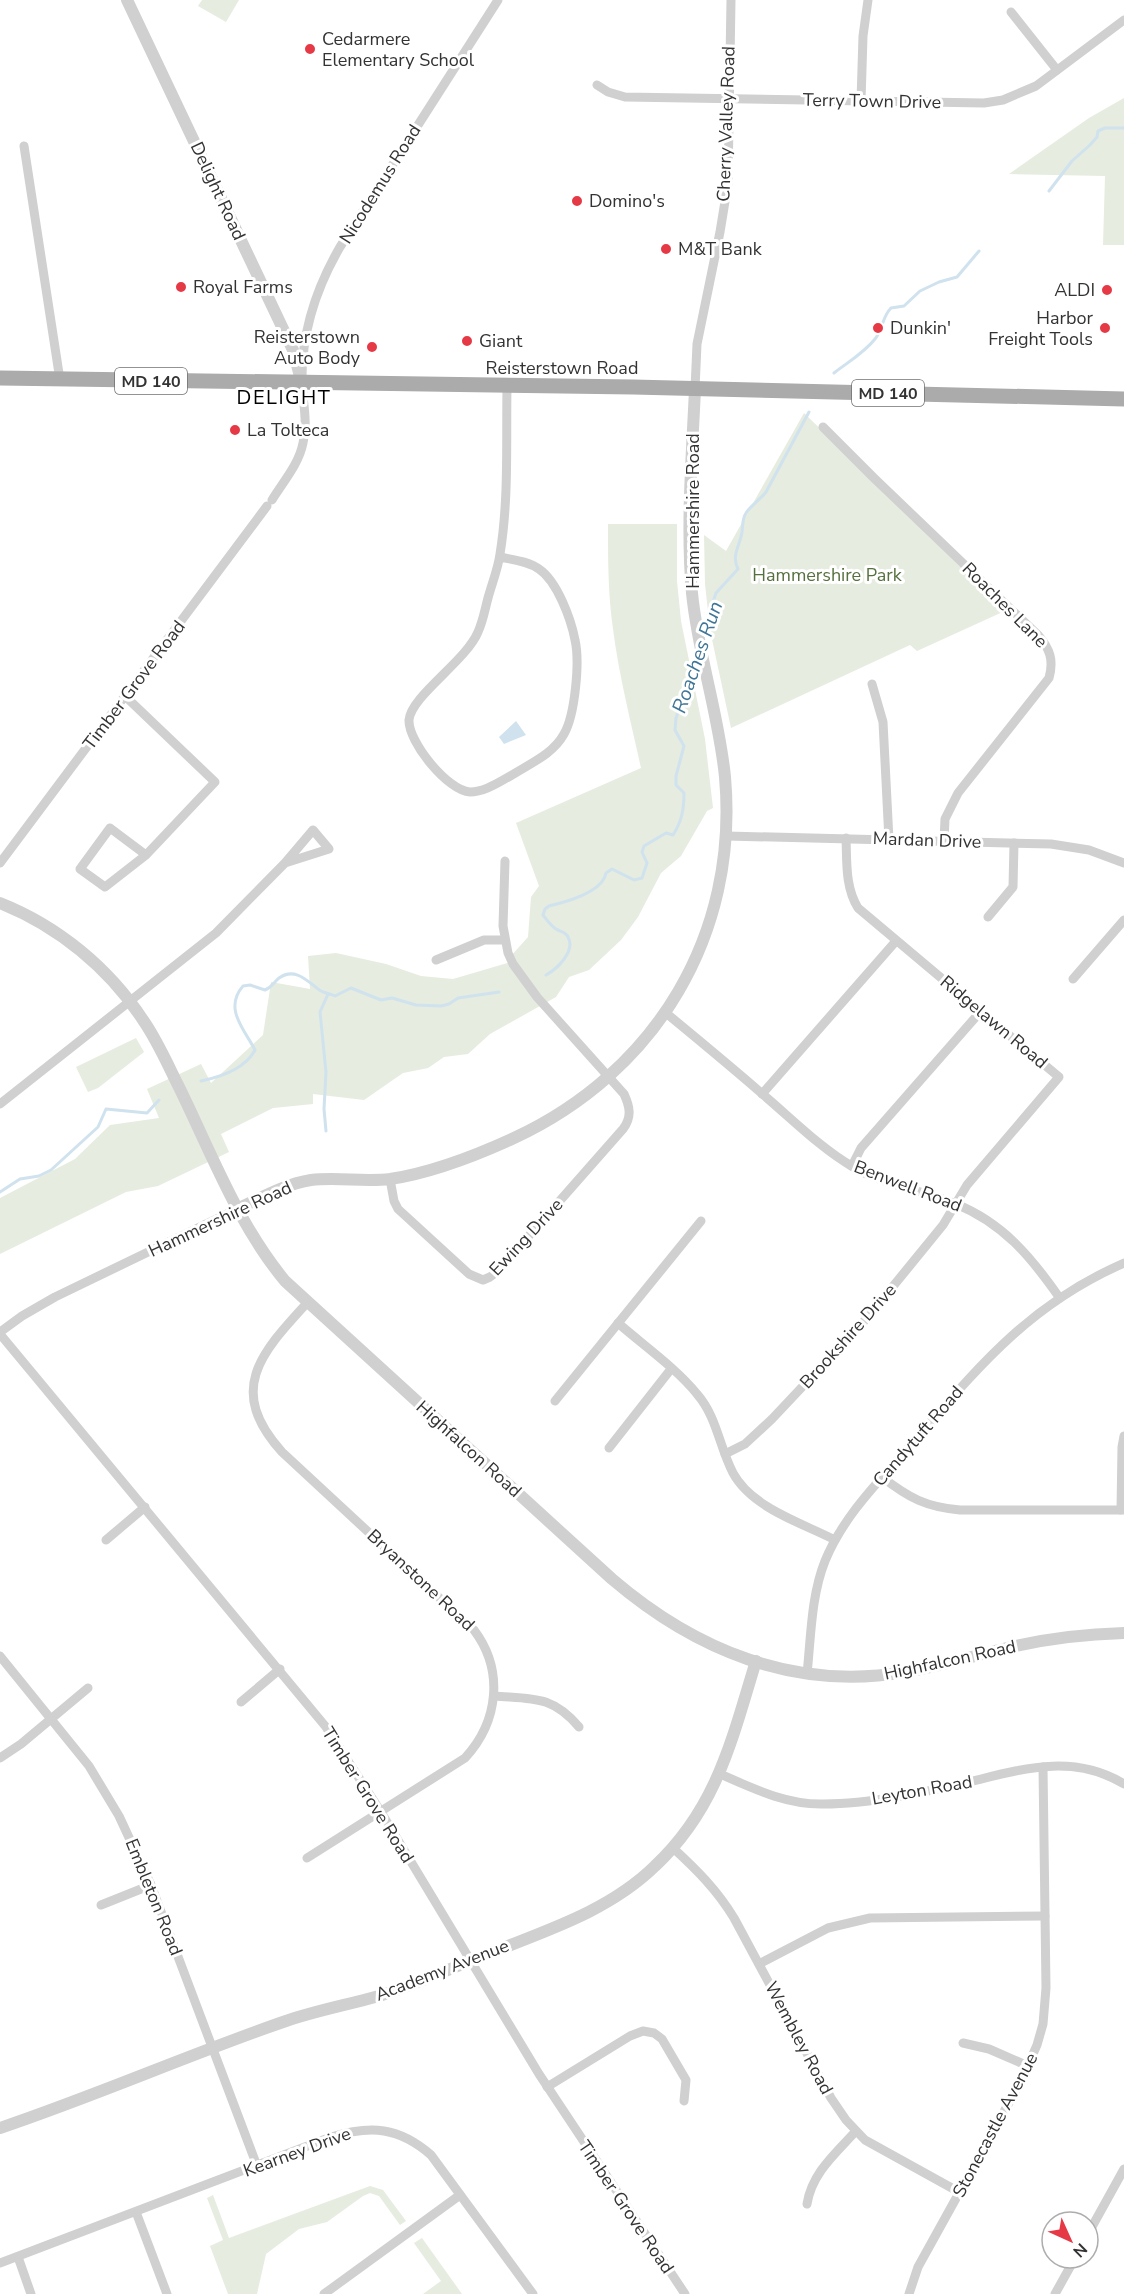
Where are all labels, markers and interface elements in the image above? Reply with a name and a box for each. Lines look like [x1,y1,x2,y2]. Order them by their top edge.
place label: Cedarmere Elementary School [322,27,475,72]
marker: Cedarmere Elementary School [303,42,317,56]
street label: Cherry Valley Road [711,46,741,202]
street label: Terry Town Drive [803,88,941,114]
street label: Nicodemus Road [334,120,426,248]
street label: Delight Road [185,138,251,244]
place label: Domino's [589,189,665,213]
marker: Domino's [570,194,584,208]
place label: M&T Bank [678,237,763,261]
marker: M&T Bank [659,242,673,256]
place label: Royal Farms [193,275,293,299]
place label: ALDI [1054,278,1095,302]
marker: Royal Farms [174,280,188,294]
marker: ALDI [1100,283,1114,297]
place label: Harbor Freight Tools [988,306,1094,351]
place label: Dunkin' [890,316,951,340]
marker: Dunkin' [871,321,885,335]
marker: Harbor Freight Tools [1098,321,1112,335]
place label: Reisterstown Auto Body [254,325,361,370]
place label: Giant [479,329,523,353]
marker: Giant [460,334,474,348]
marker: Reisterstown Auto Body [365,340,379,354]
street label: Reisterstown Road [486,356,638,380]
road number: MD 140 [115,368,187,394]
road number: MD 140 [852,380,924,406]
district label: DELIGHT [237,384,331,411]
place label: La Tolteca [247,418,329,442]
marker: La Tolteca [228,423,242,437]
street label: Hammershire Road [681,433,705,589]
street label: Roaches Lane [957,557,1053,653]
park label: Hammershire Park [752,563,903,587]
water label: Roaches Run [666,598,729,717]
street label: Timber Grove Road [77,615,191,755]
street label: Mardan Drive [872,826,982,854]
street label: Ridgelawn Road [935,970,1053,1074]
street label: Benwell Road [851,1154,965,1218]
street label: Hammershire Road [144,1175,296,1263]
street label: Ewing Drive [484,1193,568,1281]
street label: Brookshire Drive [794,1278,902,1394]
street label: Candytuft Road [868,1380,968,1492]
street label: Highfalcon Road [411,1395,527,1503]
street label: Bryanstone Road [362,1524,480,1636]
street label: Highfalcon Road [882,1634,1018,1686]
street label: Timber Grove Road [316,1722,420,1868]
street label: Leyton Road [870,1769,974,1811]
street label: Embleton Road [120,1835,188,1959]
street label: Academy Avenue [372,1933,512,2007]
street label: Wembley Road [759,1977,839,2099]
street label: Stonecastle Avenue [947,2049,1043,2201]
street label: Kearney Drive [240,2121,354,2183]
street label: Timber Grove Road [572,2136,680,2278]
north arrow [1040,2210,1100,2270]
text: N [1068,2238,1092,2262]

